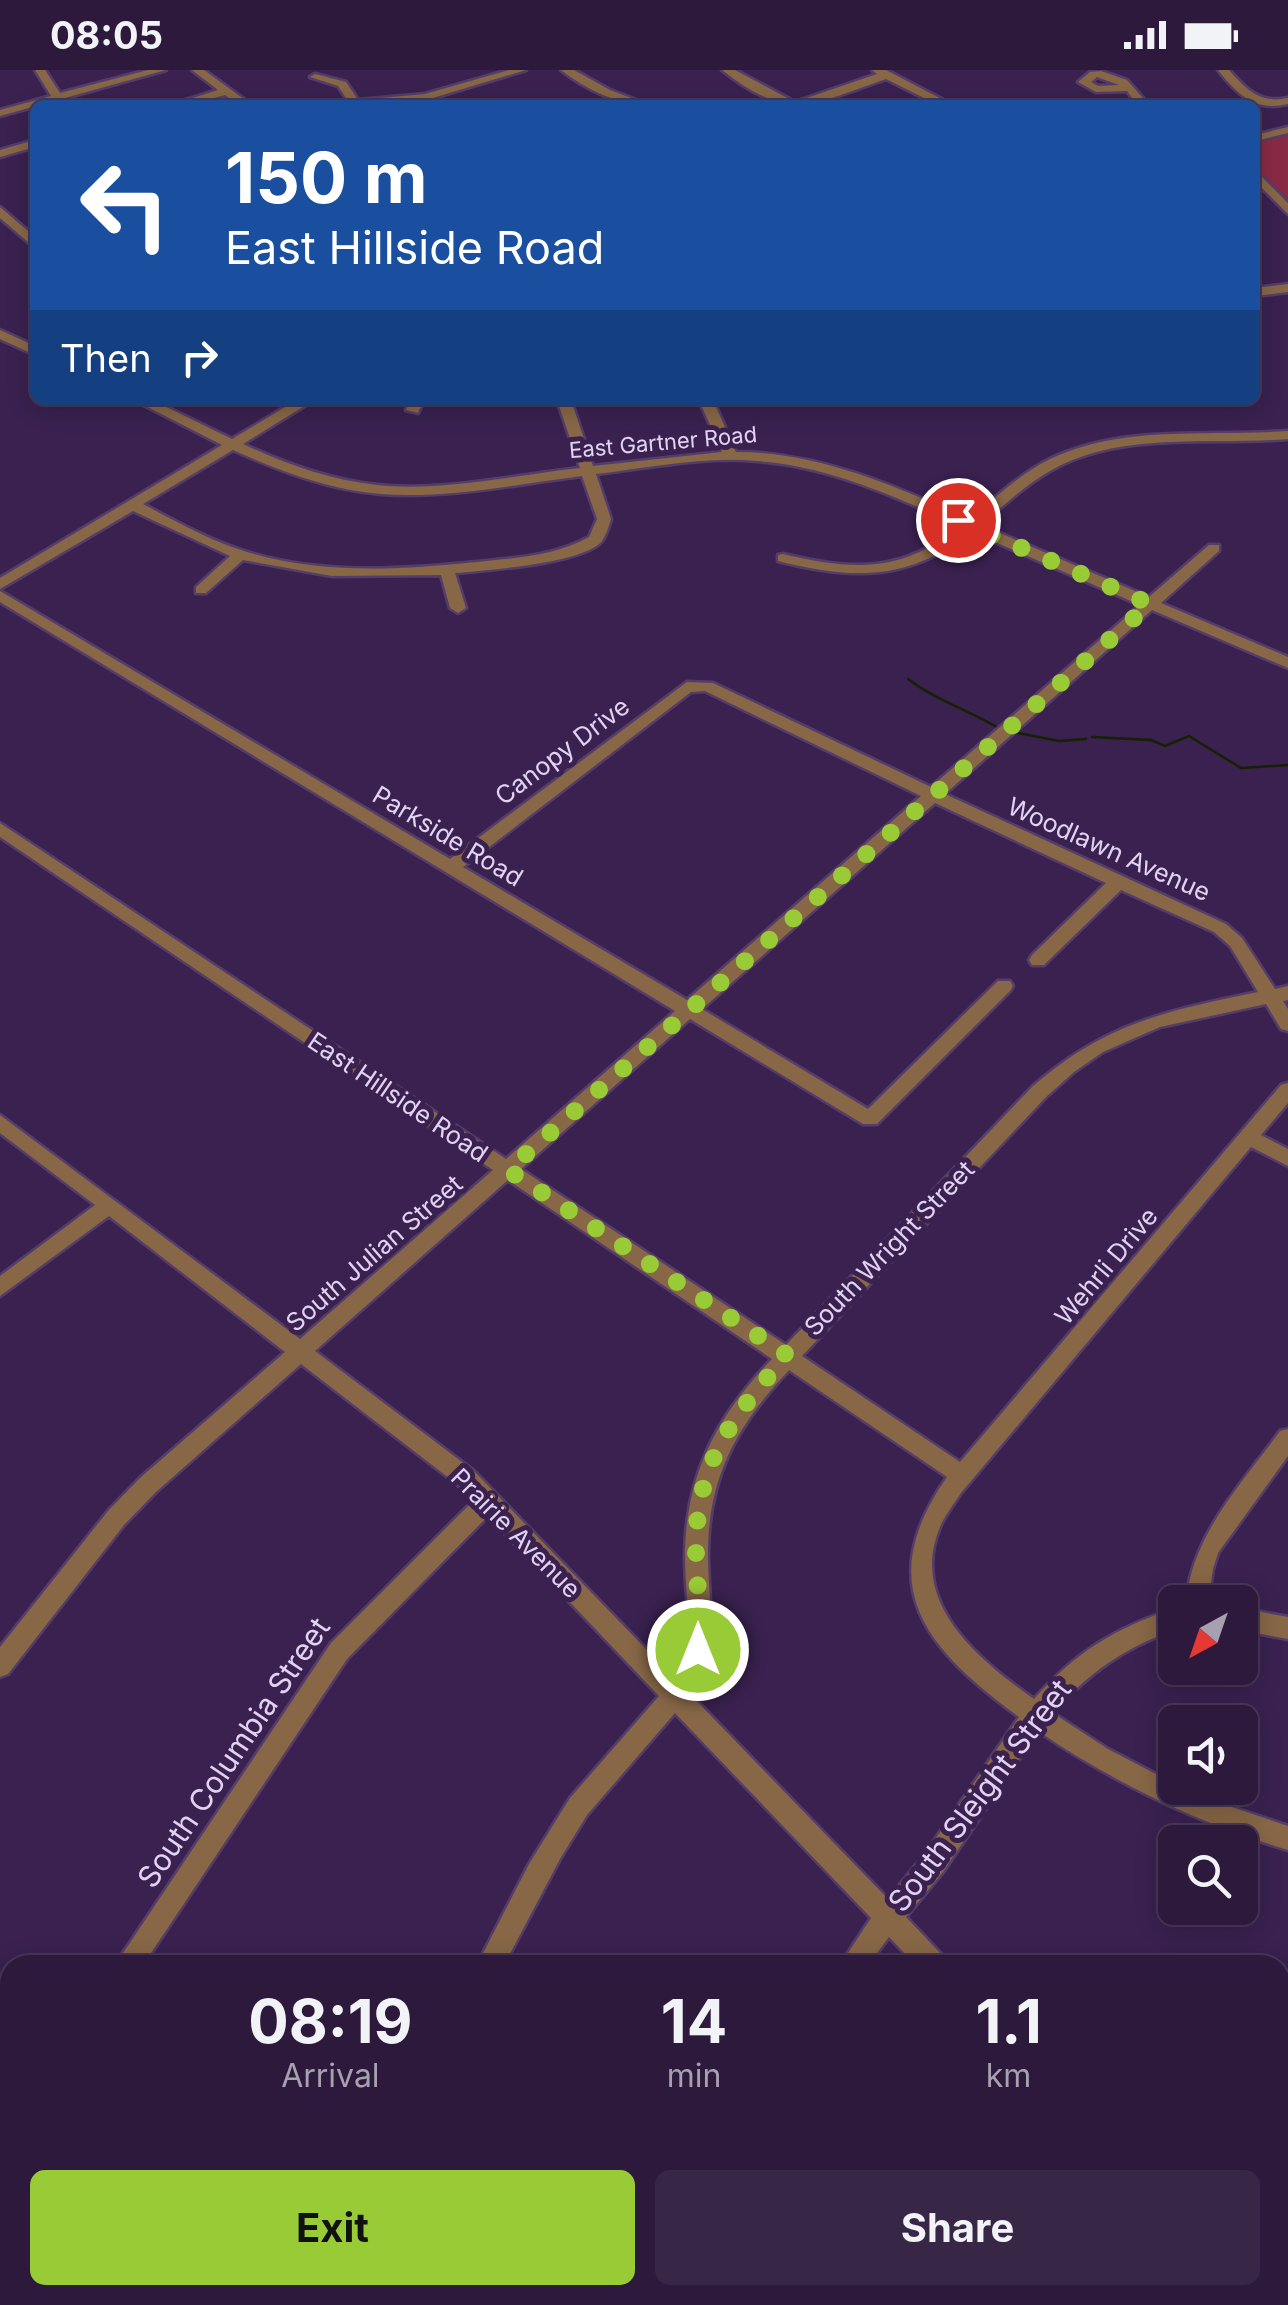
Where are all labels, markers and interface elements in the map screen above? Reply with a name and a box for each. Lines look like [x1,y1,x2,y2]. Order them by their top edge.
text: 08:05 [50,12,163,58]
text: 150 m [225,135,428,220]
icon: left [60,140,190,270]
text: East Hillside Road [225,220,604,275]
icon: right [172,330,227,385]
text: Then [60,335,152,381]
street label: East Gartner Road [568,421,758,463]
pin [916,478,1001,563]
icon: arrive [931,493,986,548]
street label: Canopy Drive [489,691,635,811]
street label: Parkside Road [367,779,529,893]
street label: Woodlawn Avenue [1003,791,1215,907]
street label: East Hillside Road [302,1026,494,1168]
street label: South Wright Street [798,1154,980,1342]
street label: South Julian Street [280,1168,468,1338]
street label: Wehrli Drive [1048,1201,1164,1331]
street label: Prairie Avenue [445,1462,587,1604]
north arrow [1158,1585,1258,1685]
map controls [1158,1585,1258,1925]
position arrow [646,1598,750,1702]
street label: South Columbia Street [129,1611,337,1894]
street label: South Sleight Street [880,1672,1078,1919]
button: sound [1158,1705,1258,1805]
button: search [1158,1825,1258,1925]
text: 08:19 [248,1985,413,2057]
text: 14 [661,1985,727,2057]
text: 1.1 [975,1985,1042,2057]
text: Arrival [281,2056,380,2095]
text: min [667,2056,721,2095]
text: km [986,2056,1031,2095]
button: Exit [30,2170,635,2285]
button: Share [655,2170,1260,2285]

